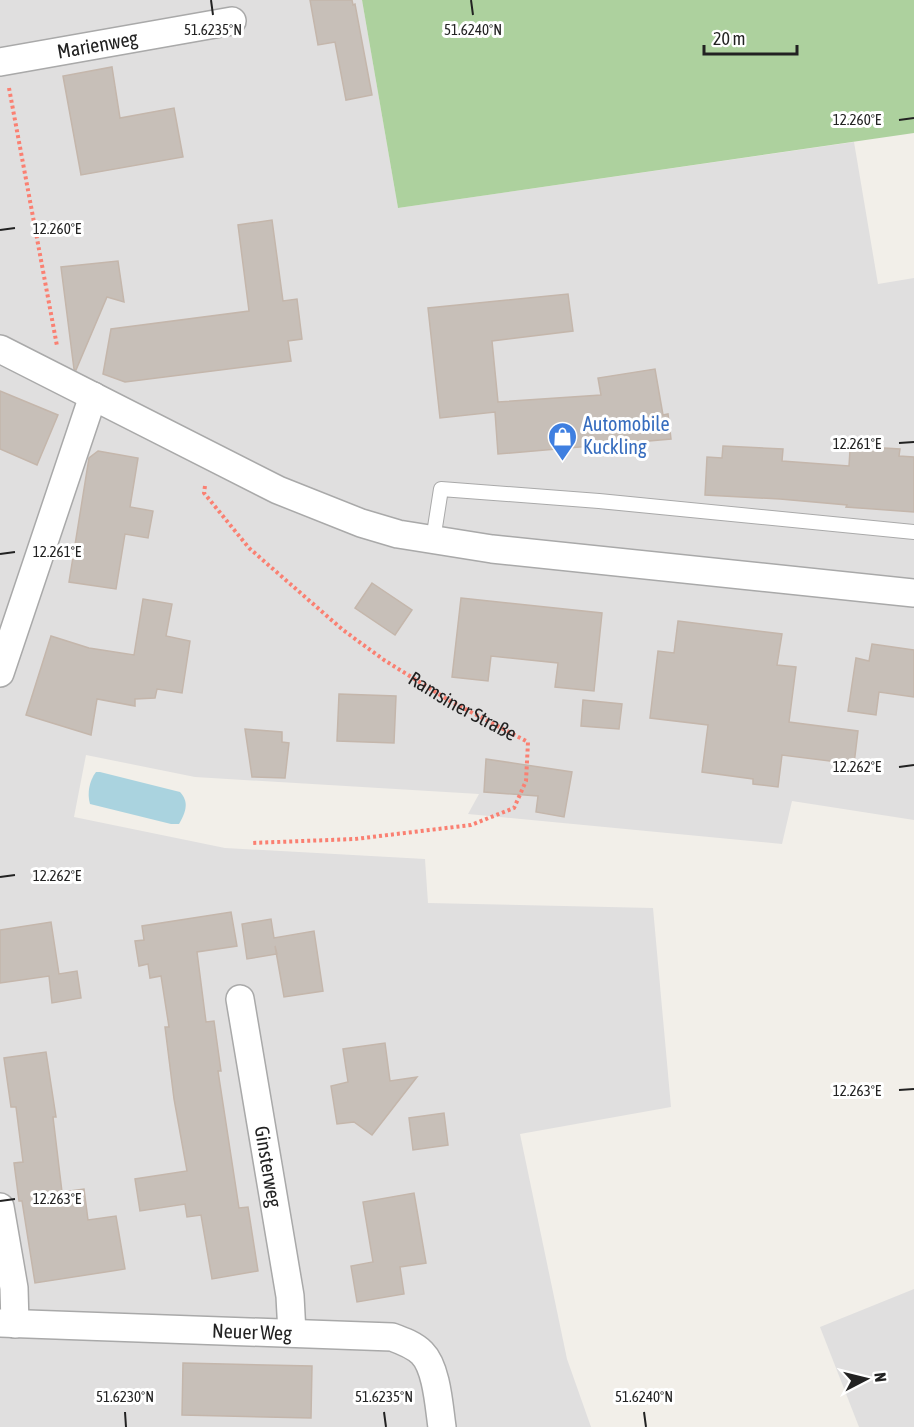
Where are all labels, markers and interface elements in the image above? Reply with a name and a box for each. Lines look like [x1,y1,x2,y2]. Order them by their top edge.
scale bar [704,18,797,56]
text: 51.6235°N [184,21,242,38]
text: 51.6240°N [444,21,502,38]
street label: Marienweg [55,26,140,63]
text: 20 m [713,28,745,49]
text: 12.260°E [833,111,882,128]
text: 12.260°E [33,220,82,237]
place label: Automobile Kuckling [583,412,669,458]
shop icon: Automobile Kuckling [546,420,578,462]
text: 12.261°E [833,435,882,452]
text: 12.261°E [33,543,82,560]
street label: Ramsiner Straße [405,666,521,745]
text: 12.262°E [833,758,882,775]
text: 12.262°E [33,867,82,884]
text: 12.263°E [833,1082,882,1099]
street label: Ginsterweg [251,1124,287,1209]
text: 12.263°E [33,1190,82,1207]
street label: Neuer Weg [212,1319,293,1344]
north arrow [836,1349,896,1409]
text: N [871,1371,890,1383]
text: 51.6230°N [96,1388,154,1405]
text: 51.6235°N [355,1388,413,1405]
text: 51.6240°N [615,1388,673,1405]

